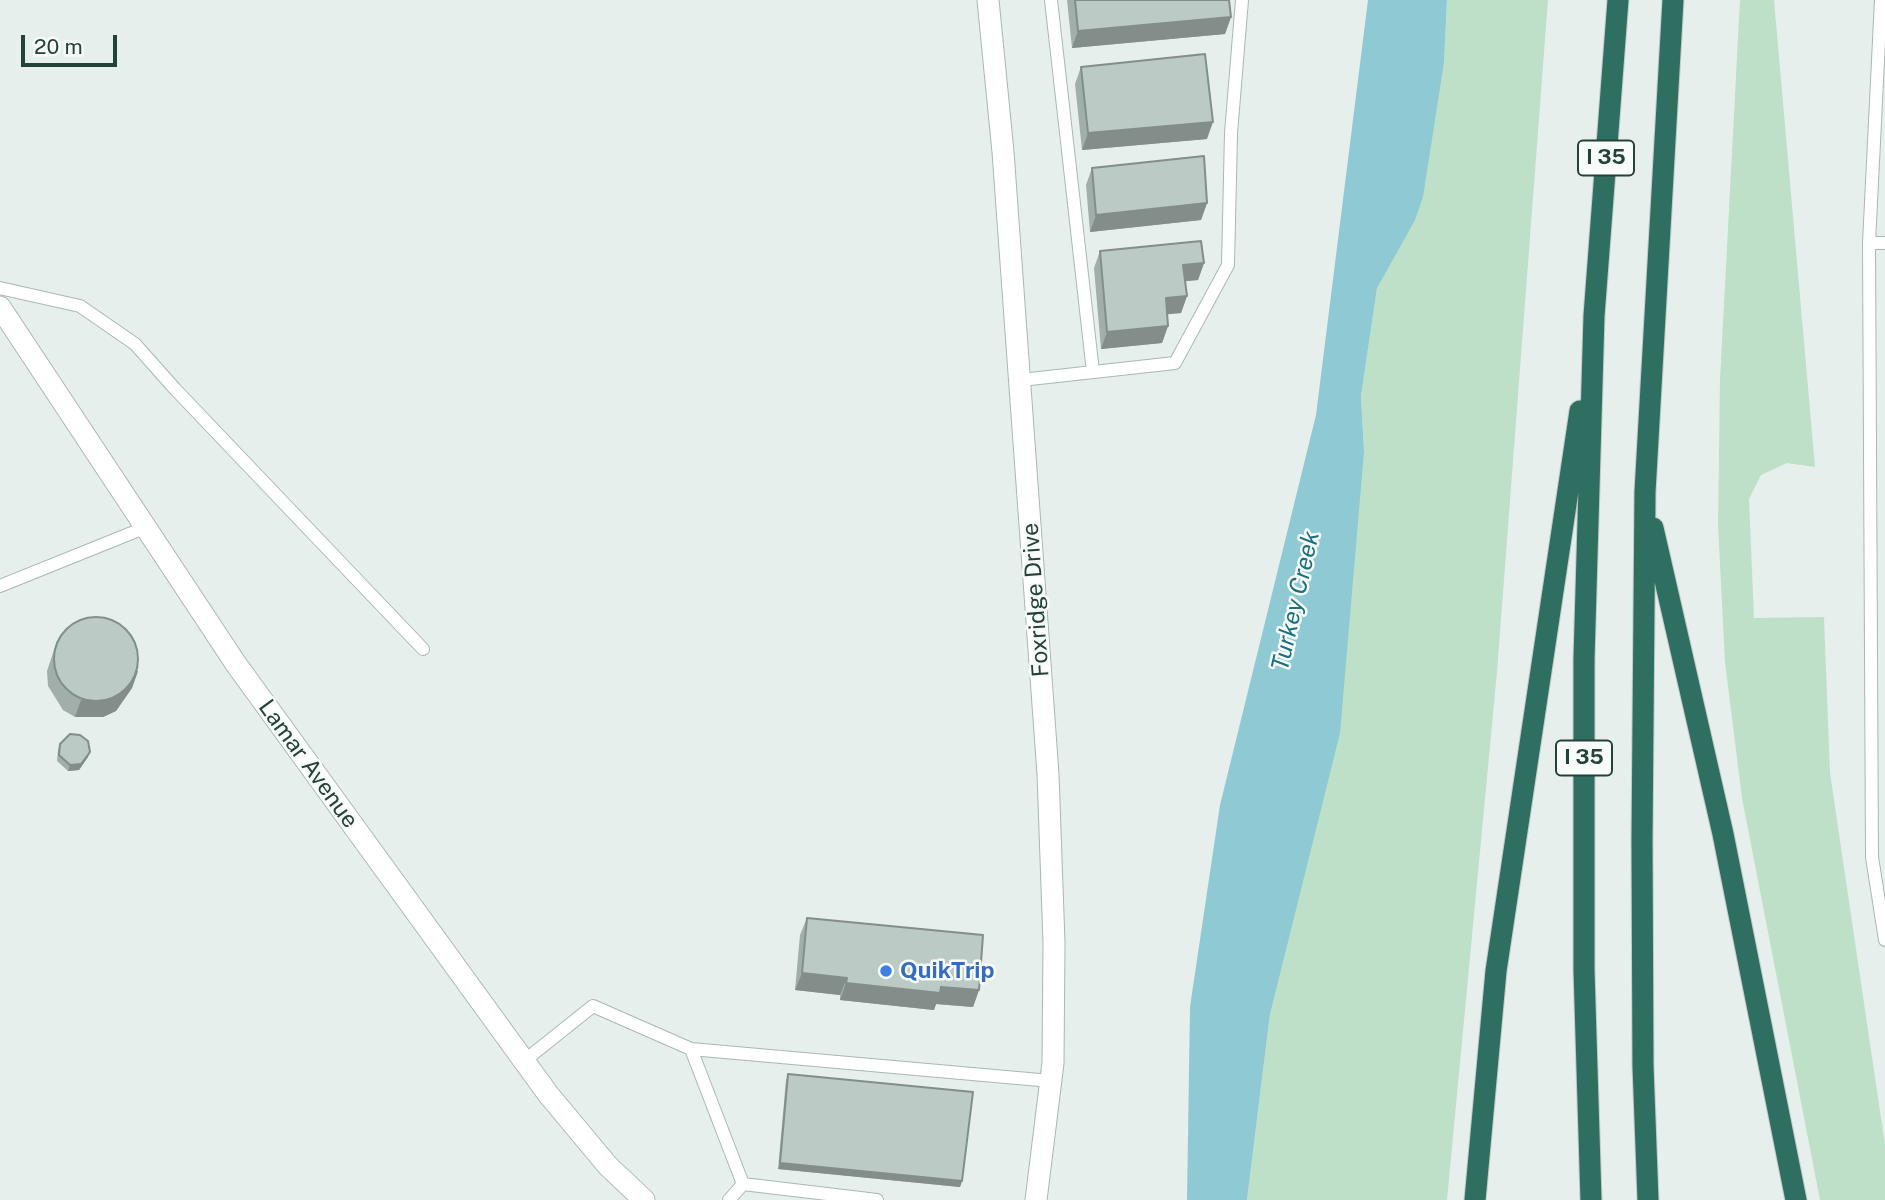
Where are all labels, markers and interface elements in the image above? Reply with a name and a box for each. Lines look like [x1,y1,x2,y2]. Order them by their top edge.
scale bar [24,21,121,65]
text: 20 m [34,34,83,59]
road number: I 35 [1578,140,1634,176]
street label: Foxridge Drive [1017,522,1055,678]
water label: Turkey Creek [1266,528,1326,674]
street label: Lamar Avenue [252,694,364,834]
road number: I 35 [1556,740,1612,776]
place label: QuikTrip [900,957,995,985]
marker: QuikTrip [878,963,894,979]

